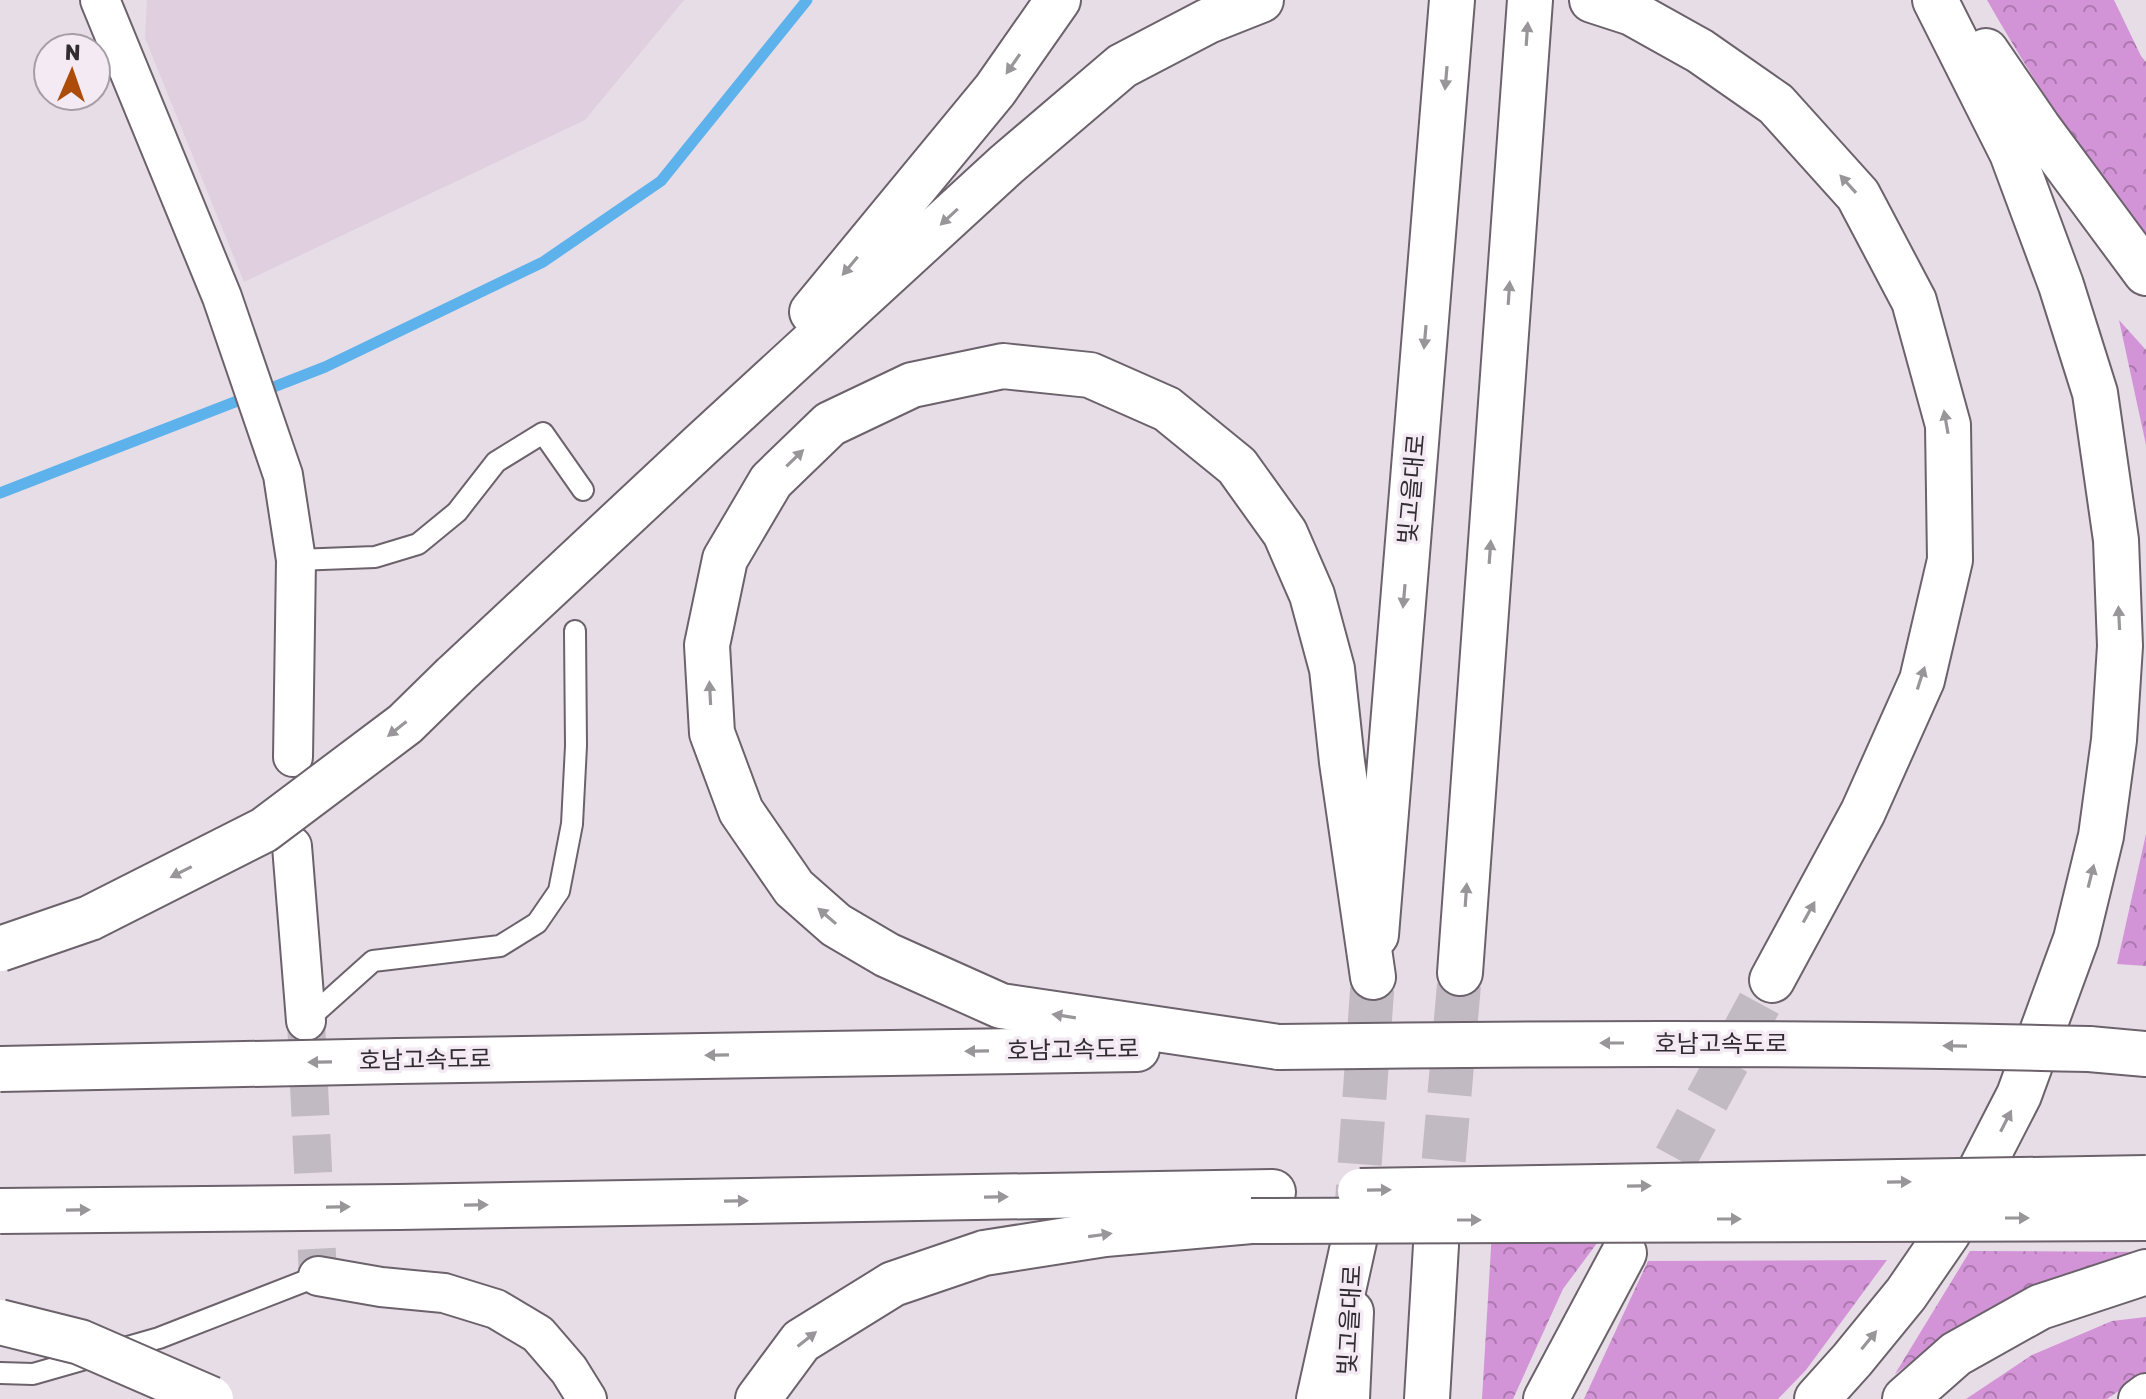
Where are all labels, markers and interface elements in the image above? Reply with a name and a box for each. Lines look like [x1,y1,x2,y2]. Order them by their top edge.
one-way arrow [1521,21,1534,46]
north arrow [32,32,112,112]
text: N [64,39,81,66]
one-way arrow [1006,53,1021,74]
one-way arrow [1439,66,1452,91]
one-way arrow [1839,174,1857,193]
one-way arrow [940,207,959,225]
one-way arrow [842,256,859,276]
one-way arrow [1503,280,1516,305]
one-way arrow [1418,325,1431,350]
one-way arrow [1939,409,1952,434]
street label: 빛고을대로 [1393,433,1431,545]
one-way arrow [786,449,805,467]
one-way arrow [1484,539,1497,564]
one-way arrow [1397,584,1410,609]
one-way arrow [2112,605,2125,630]
one-way arrow [1916,666,1928,690]
one-way arrow [703,680,716,705]
one-way arrow [387,721,407,737]
one-way arrow [2086,863,2098,888]
one-way arrow [170,865,193,879]
one-way arrow [1460,882,1473,907]
one-way arrow [1802,900,1816,923]
one-way arrow [817,908,837,925]
one-way arrow [1051,1009,1076,1022]
street label: 호남고속도로 [1655,1030,1787,1058]
street label: 호남고속도로 [1007,1035,1139,1065]
one-way arrow [1599,1037,1624,1049]
one-way arrow [1942,1039,1967,1052]
street label: 호남고속도로 [359,1045,491,1075]
one-way arrow [964,1045,989,1057]
one-way arrow [704,1049,729,1061]
one-way arrow [307,1056,332,1069]
one-way arrow [2000,1109,2013,1132]
one-way arrow [1887,1176,1912,1188]
one-way arrow [1627,1180,1652,1192]
one-way arrow [1367,1184,1392,1196]
one-way arrow [984,1190,1009,1203]
one-way arrow [724,1195,749,1207]
one-way arrow [464,1199,489,1211]
one-way arrow [326,1201,351,1213]
one-way arrow [66,1204,91,1216]
one-way arrow [2005,1212,2030,1224]
one-way arrow [1717,1213,1742,1225]
one-way arrow [1457,1214,1482,1226]
one-way arrow [1088,1229,1113,1242]
street label: 빛고을대로 [1333,1264,1367,1376]
one-way arrow [797,1331,817,1347]
one-way arrow [1860,1331,1877,1351]

